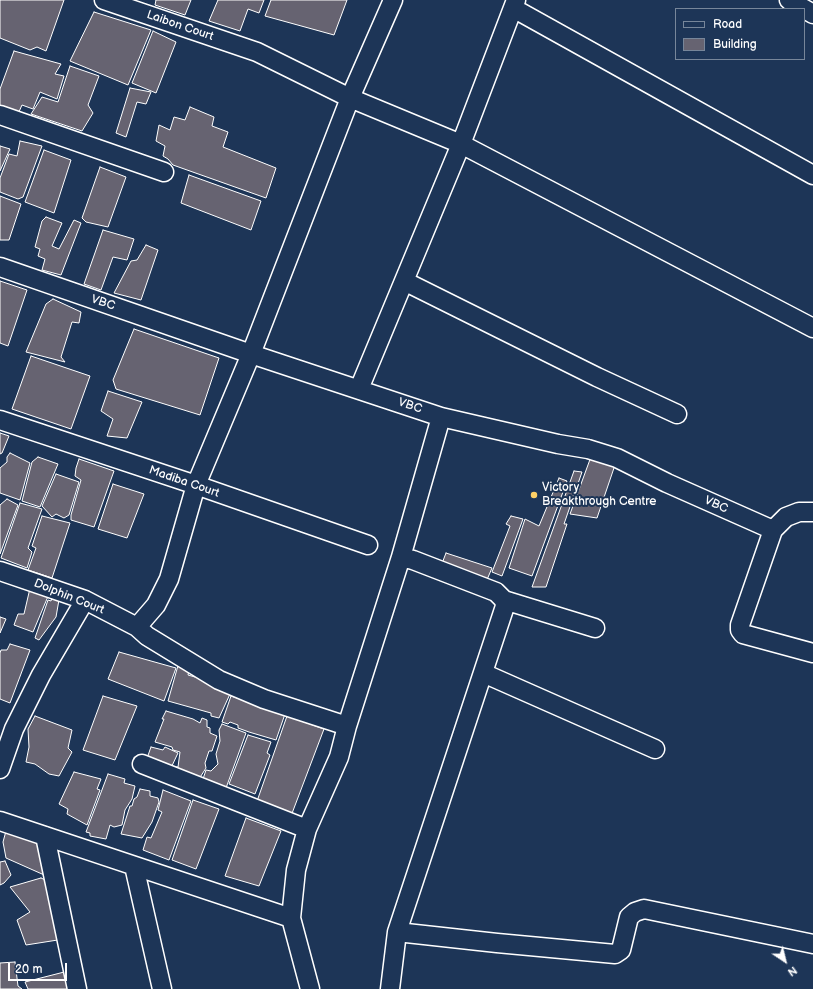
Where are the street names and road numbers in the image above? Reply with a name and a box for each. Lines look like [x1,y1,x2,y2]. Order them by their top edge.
street label: Laibon Court [145,8,215,44]
street label: VBC [89,292,117,314]
street label: VBC [396,395,424,417]
street label: Madiba Court [147,463,221,501]
street label: VBC [702,494,730,516]
street label: Dolphin Court [32,576,106,618]

